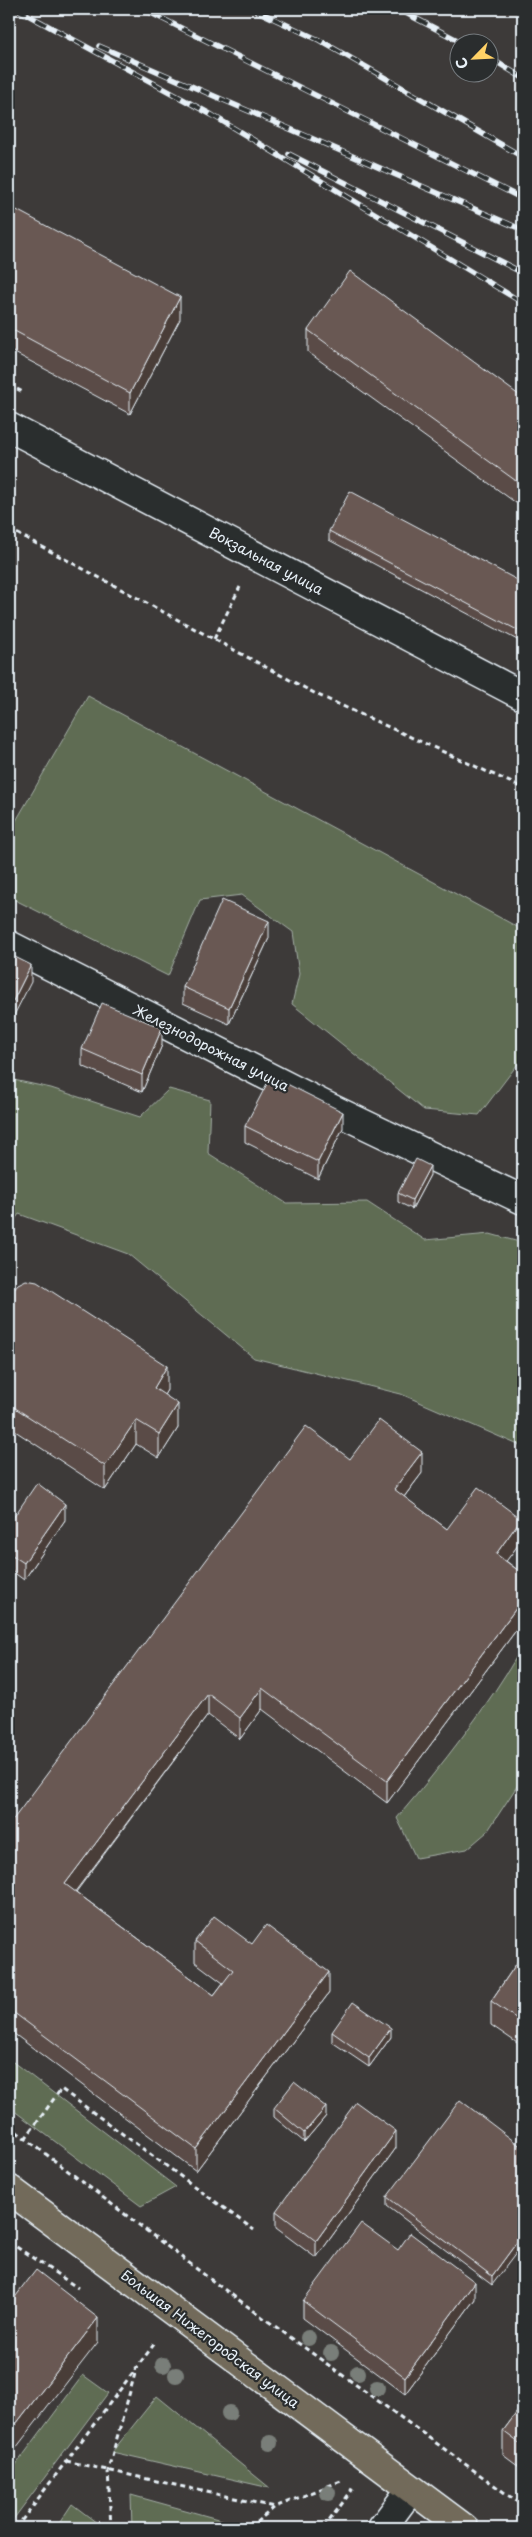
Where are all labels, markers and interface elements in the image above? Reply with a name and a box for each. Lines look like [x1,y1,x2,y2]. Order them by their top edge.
north arrow [450,32,500,82]
text: С [450,54,473,73]
street label: Вокзальная улица [205,522,327,600]
street label: Железнодорожная улица [130,999,293,1096]
street label: Большая Нижегородская улица [117,2264,304,2413]

